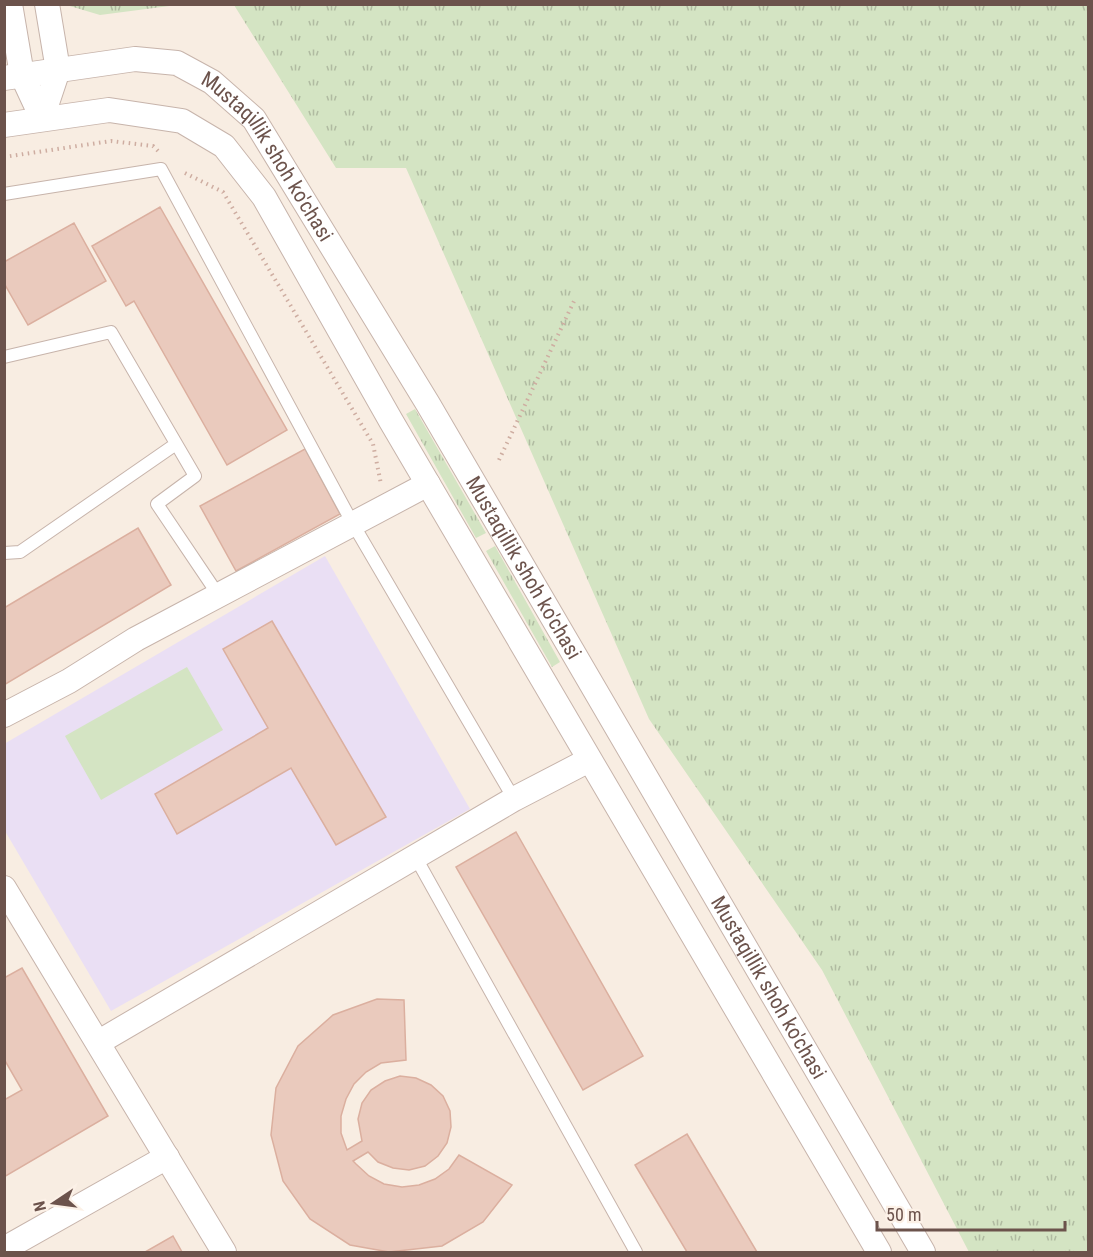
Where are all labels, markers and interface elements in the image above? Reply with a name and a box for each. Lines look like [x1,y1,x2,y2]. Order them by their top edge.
street label: Mustaqillik shoh ko'chasi [197,67,338,246]
street label: Mustaqillik shoh ko'chasi [461,472,586,663]
street label: Mustaqillik shoh ko'chasi [706,892,831,1083]
north arrow [24,1173,84,1233]
scale bar [877,1194,1064,1232]
text: N [30,1199,50,1213]
text: 50 m [886,1204,921,1225]

